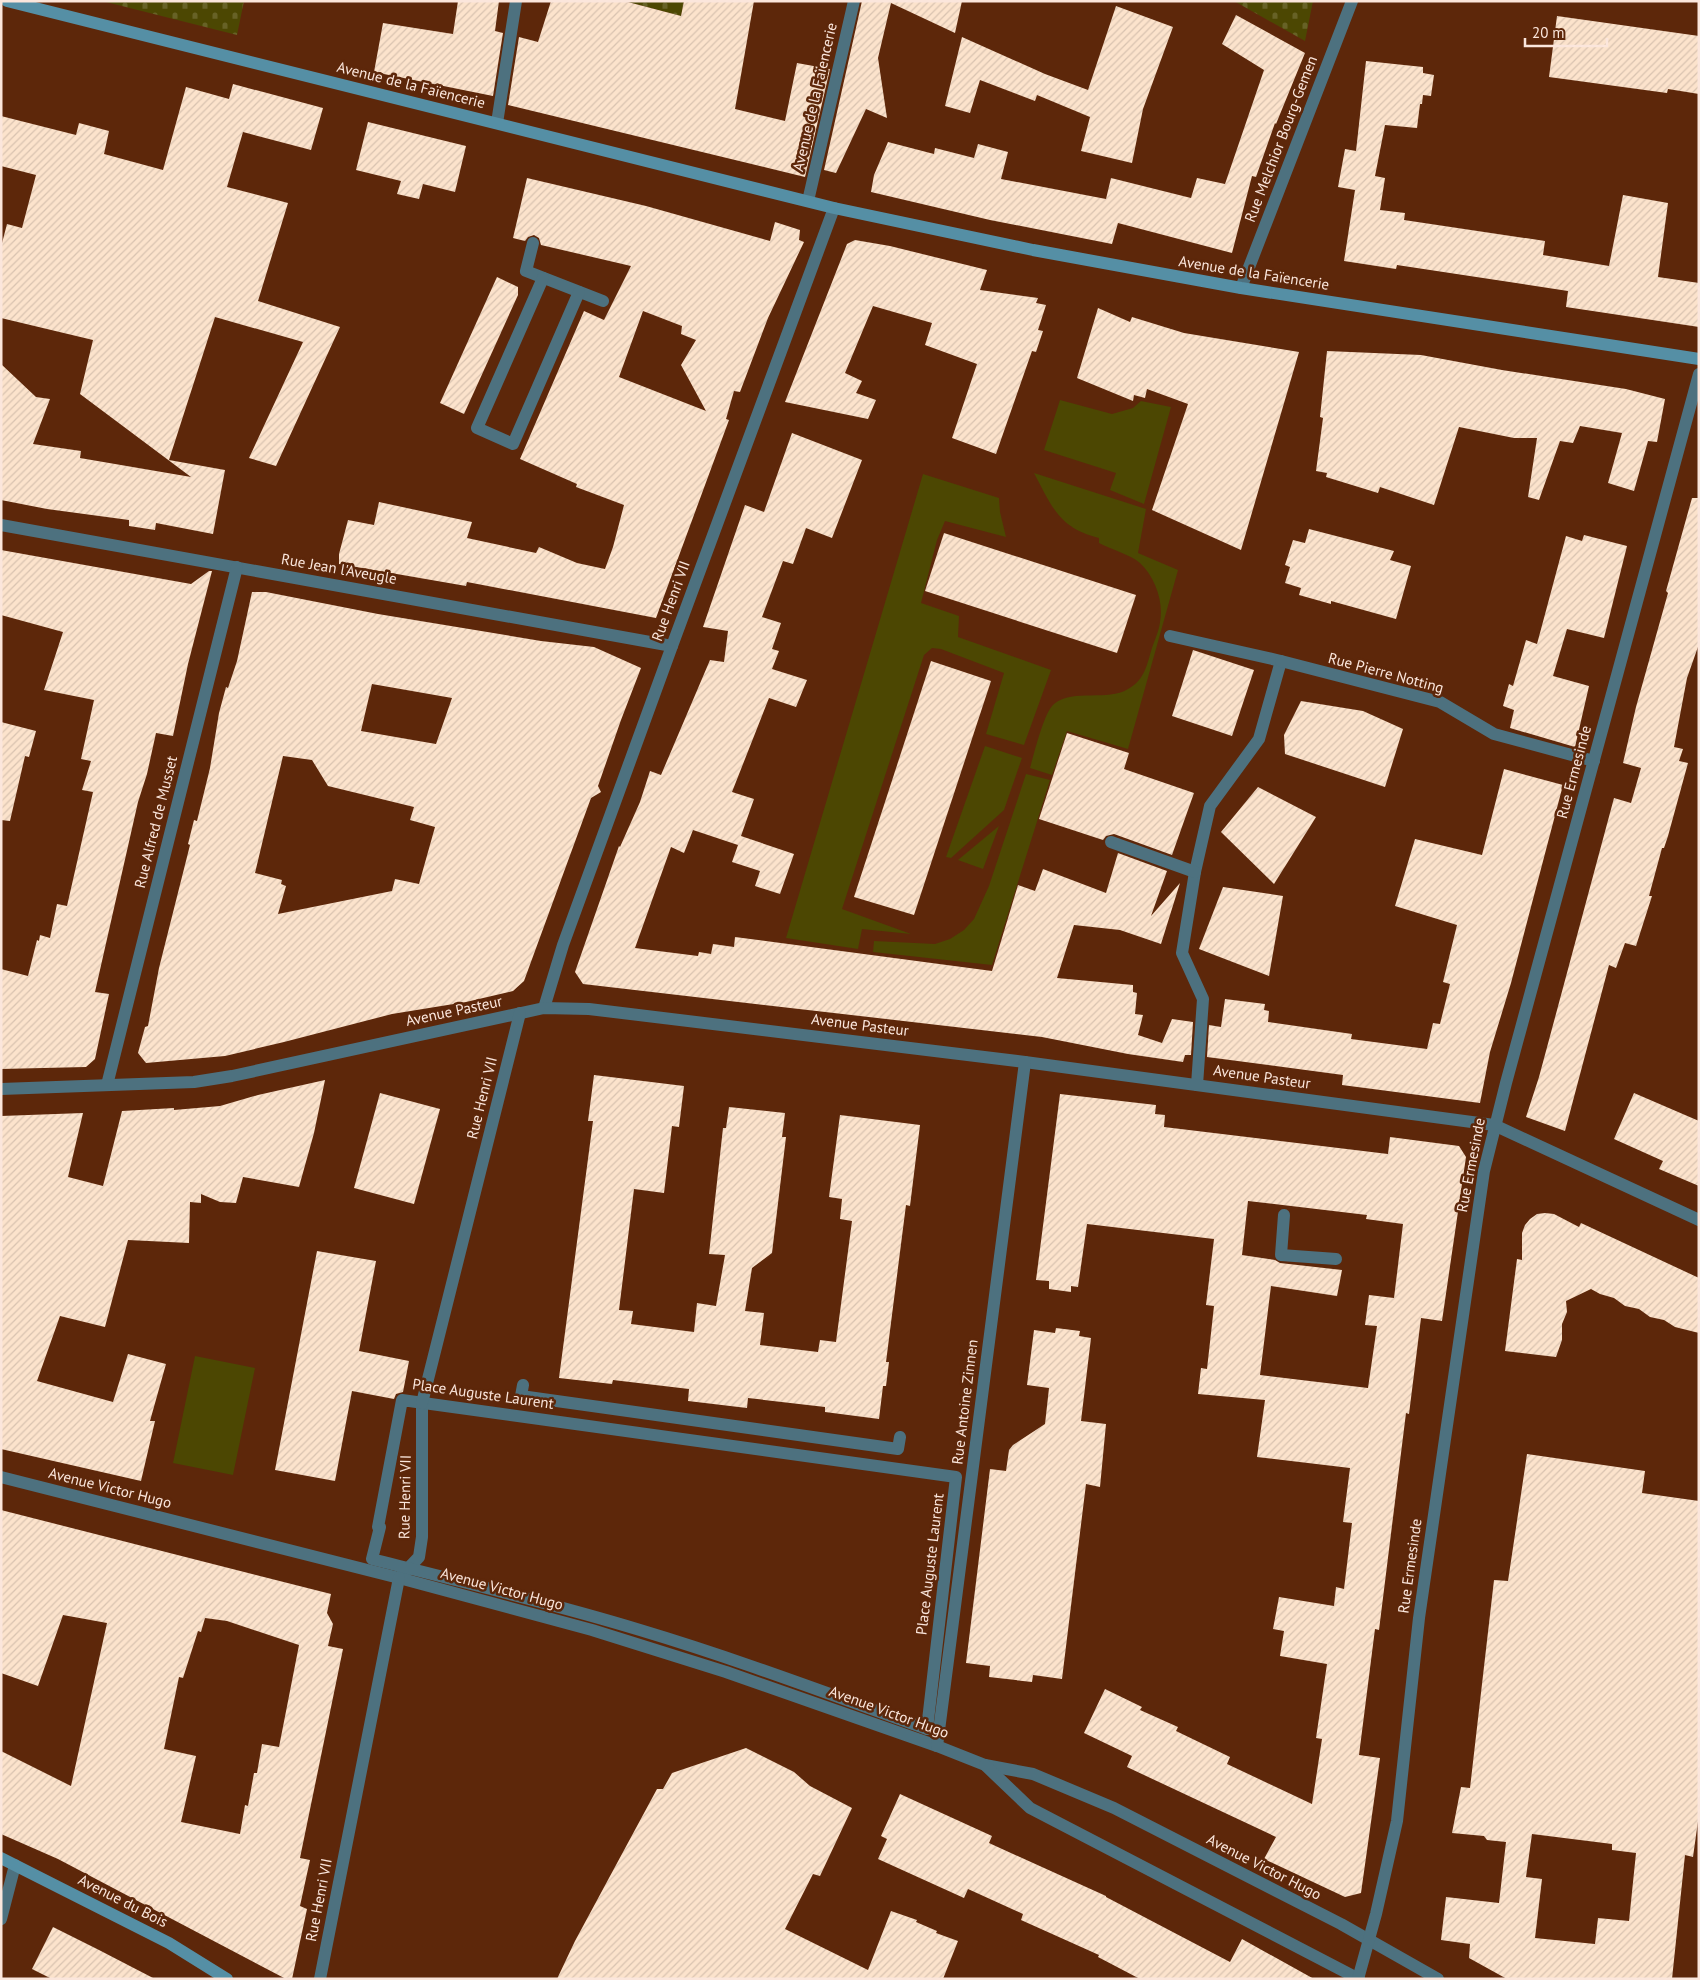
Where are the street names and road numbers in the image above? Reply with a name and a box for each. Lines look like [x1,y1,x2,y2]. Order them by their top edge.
street label: Avenue de la Faïencerie [788,21,841,173]
street label: Rue Melchior Bourg-Gemen [1240,53,1321,225]
street label: Avenue de la Faïencerie [335,57,487,112]
street label: Avenue de la Faïencerie [1177,251,1331,294]
street label: Rue Jean l'Aveugle [280,549,398,588]
street label: Rue Henri VII [647,558,694,644]
street label: Rue Pierre Notting [1326,648,1446,697]
street label: Rue Ermesinde [1552,723,1595,821]
street label: Rue Alfred de Musset [130,754,181,890]
street label: Avenue Pasteur [404,991,504,1030]
street label: Avenue Pasteur [810,1009,910,1040]
street label: Rue Henri VII [462,1055,501,1141]
street label: Avenue Pasteur [1212,1060,1312,1093]
street label: Rue Ermesinde [1452,1116,1489,1214]
street label: Rue Antoine Zinnen [947,1338,982,1466]
street label: Place Auguste Laurent [411,1374,555,1413]
street label: Rue Henri VII [394,1455,415,1539]
street label: Avenue Victor Hugo [47,1463,174,1512]
street label: Place Auguste Laurent [911,1492,948,1636]
street label: Rue Ermesinde [1393,1517,1426,1615]
street label: Avenue Victor Hugo [439,1563,565,1614]
street label: Avenue Victor Hugo [827,1681,952,1742]
street label: Avenue Victor Hugo [1204,1829,1325,1904]
street label: Rue Henri VII [301,1857,336,1943]
street label: Avenue du Bois [75,1870,171,1931]

